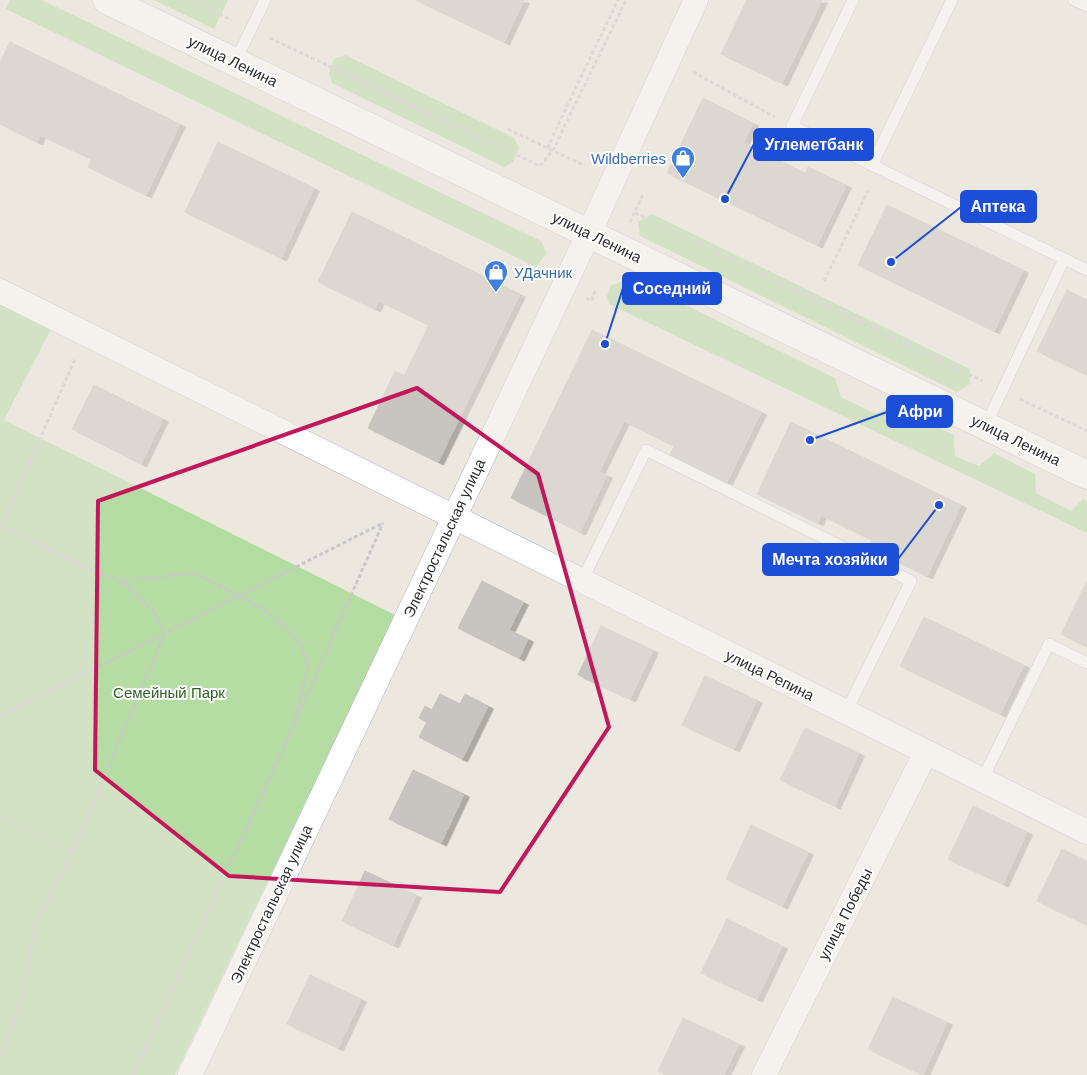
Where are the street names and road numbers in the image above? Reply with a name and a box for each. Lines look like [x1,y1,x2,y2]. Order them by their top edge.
street label: улица Ленина [186,32,281,90]
street label: улица Ленина [550,208,645,266]
street label: улица Ленина [969,411,1064,469]
street label: Электростальская улица [400,455,489,620]
street label: улица Репина [723,646,818,704]
street label: Электростальская улица [227,821,316,986]
street label: улица Победы [815,865,875,963]

